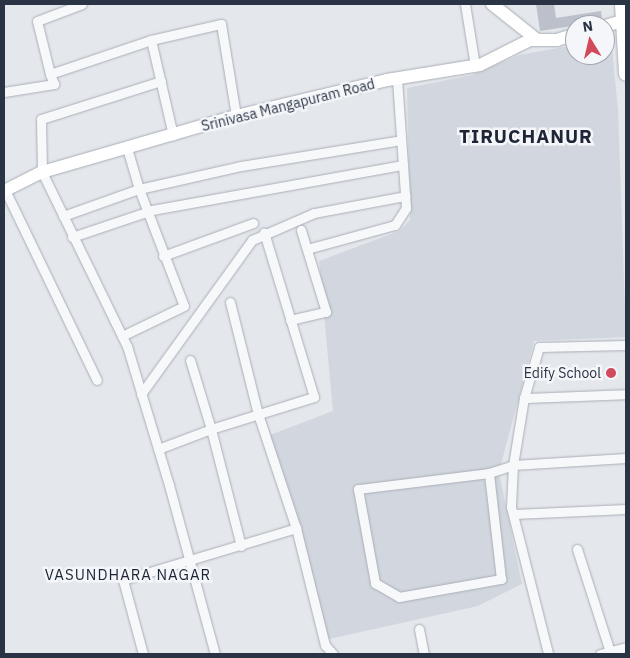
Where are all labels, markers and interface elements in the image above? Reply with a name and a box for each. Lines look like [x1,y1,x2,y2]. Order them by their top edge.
north arrow [565,15,615,65]
text: N [581,16,594,36]
street label: Srinivasa Mangapuram Road [200,75,376,135]
district label: TIRUCHANUR [458,126,594,148]
place label: Edify School [524,365,601,381]
marker: Edify School [605,367,617,379]
district label: VASUNDHARA NAGAR [43,566,213,584]

